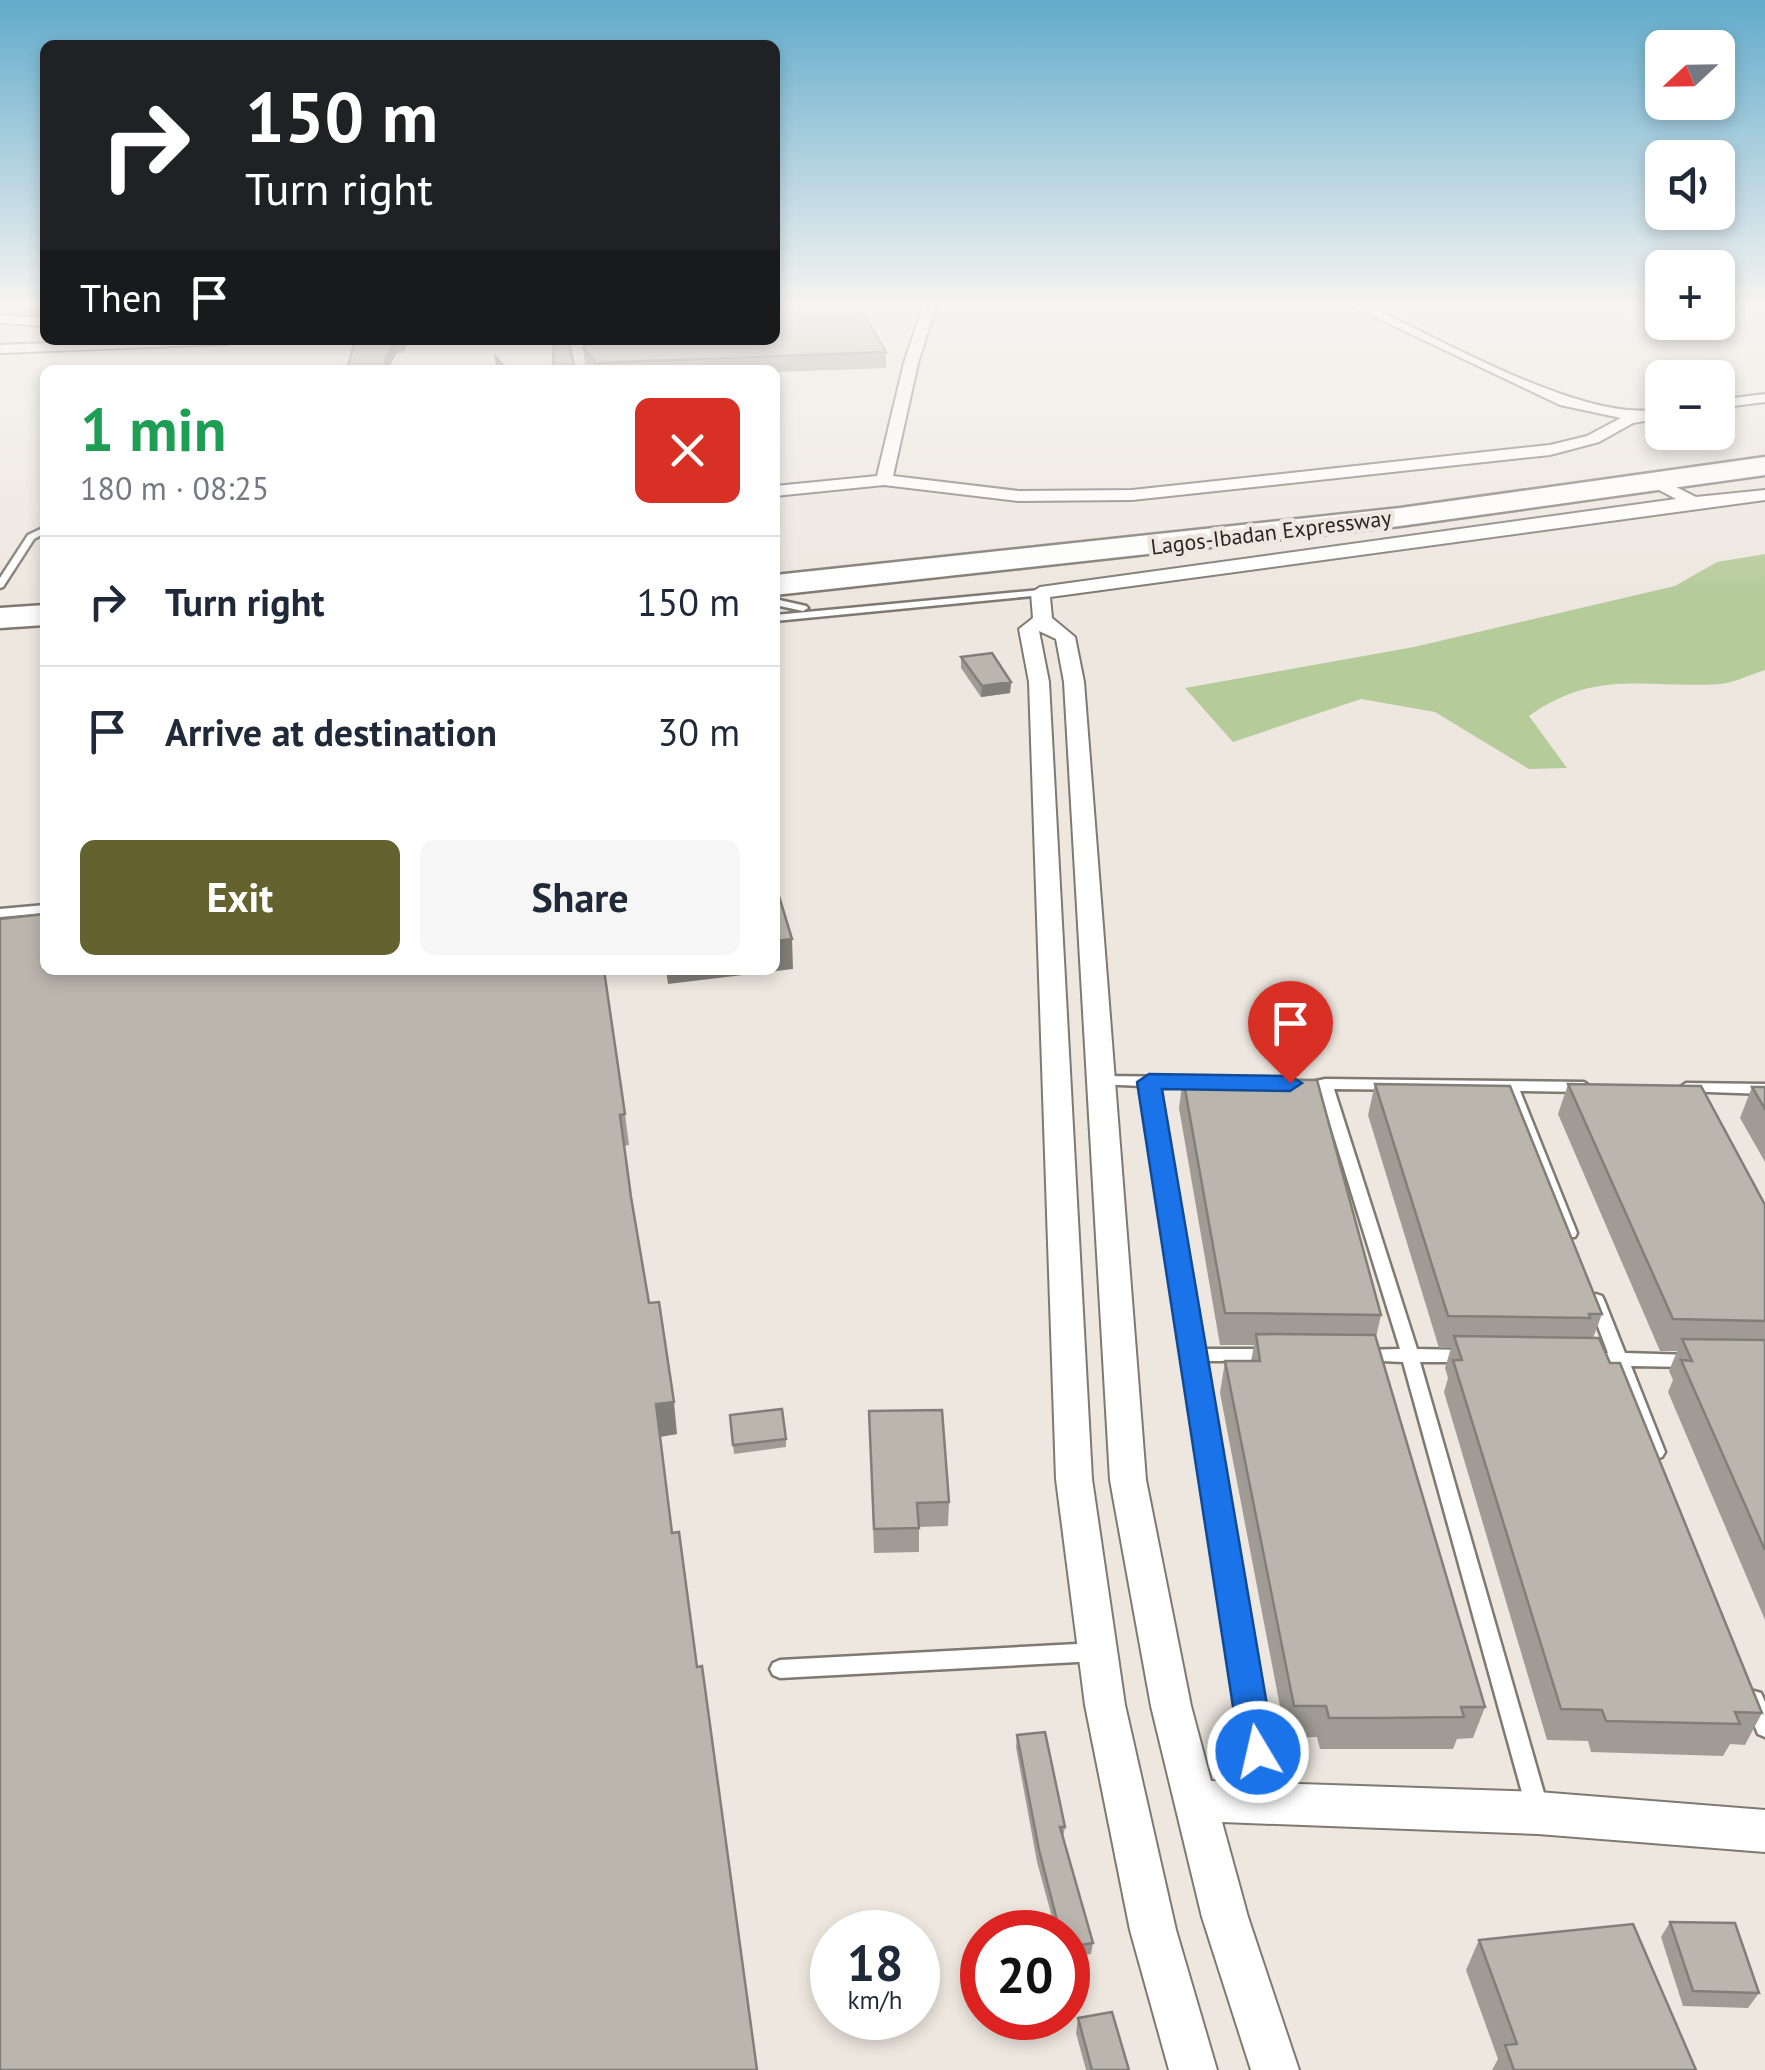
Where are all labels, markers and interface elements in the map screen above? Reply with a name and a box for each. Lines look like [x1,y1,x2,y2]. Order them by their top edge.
north arrow [1645,30,1735,120]
map controls [1645,30,1735,450]
text: 150 m [245,71,438,161]
icon: right [80,80,210,210]
button: sound [1645,140,1735,230]
text: Turn right [245,159,433,217]
button: + [1645,250,1735,340]
icon: arrive [182,270,237,325]
text: Then [80,273,162,322]
button: − [1645,360,1735,450]
text: 1 min [80,390,226,468]
button: close [635,398,740,503]
text: 180 m · 08:25 [80,467,269,509]
street label: Lagos-Ibadan Expressway [1149,503,1394,561]
icon: right [80,574,135,629]
text: Turn right [165,577,325,626]
text: 150 m [637,577,740,626]
icon: arrive [80,704,135,759]
text: Arrive at destination [165,707,497,756]
text: 30 m [658,707,740,756]
button: Exit [80,840,400,955]
button: Share [420,840,740,955]
pin [1248,981,1333,1084]
icon: arrive [1263,996,1318,1051]
position arrow [1206,1700,1310,1804]
speed limit sign: 20 [960,1910,1090,2040]
text: 18 [847,1930,903,1995]
text: km/h [848,1984,902,2016]

